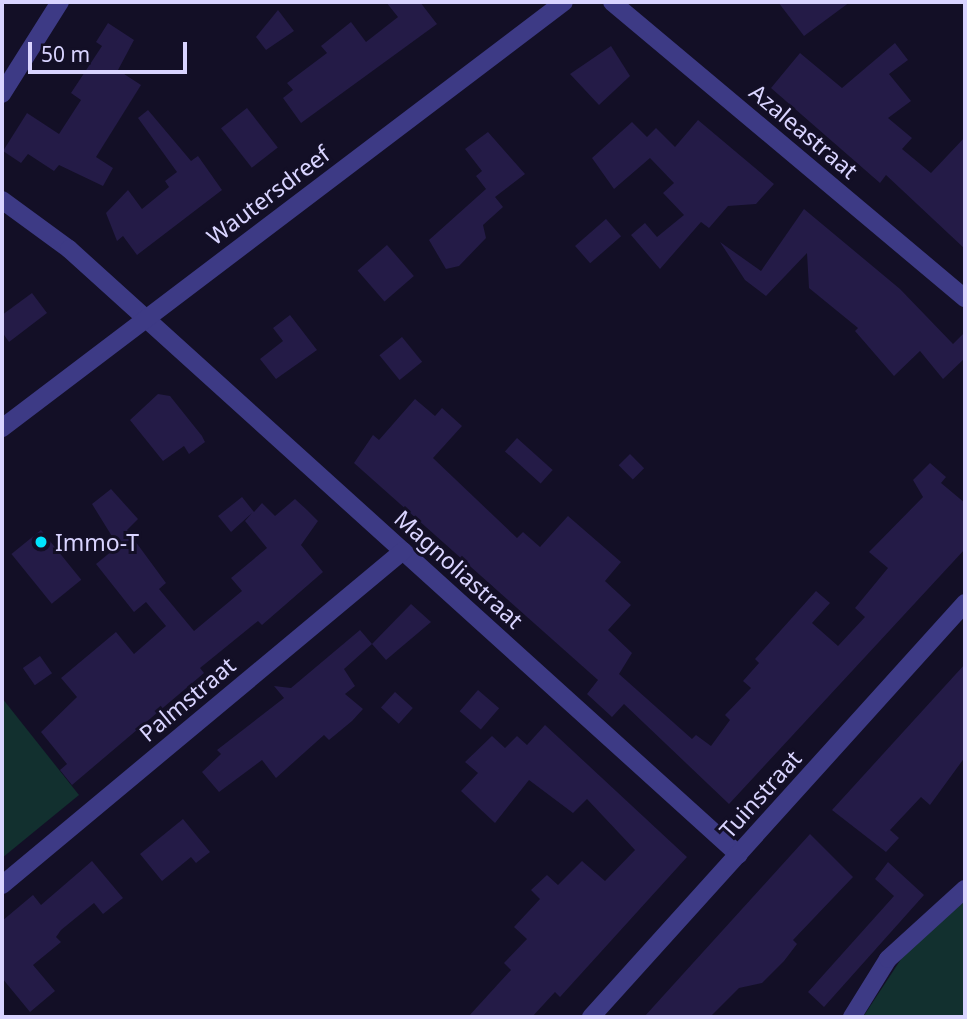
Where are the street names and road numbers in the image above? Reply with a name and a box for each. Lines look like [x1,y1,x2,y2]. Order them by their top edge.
street label: Azaleastraat [744,78,864,184]
street label: Wautersdreef [201,140,335,250]
street label: Magnoliastraat [389,504,529,634]
street label: Palmstraat [133,651,241,747]
street label: Tuinstraat [713,744,807,844]

